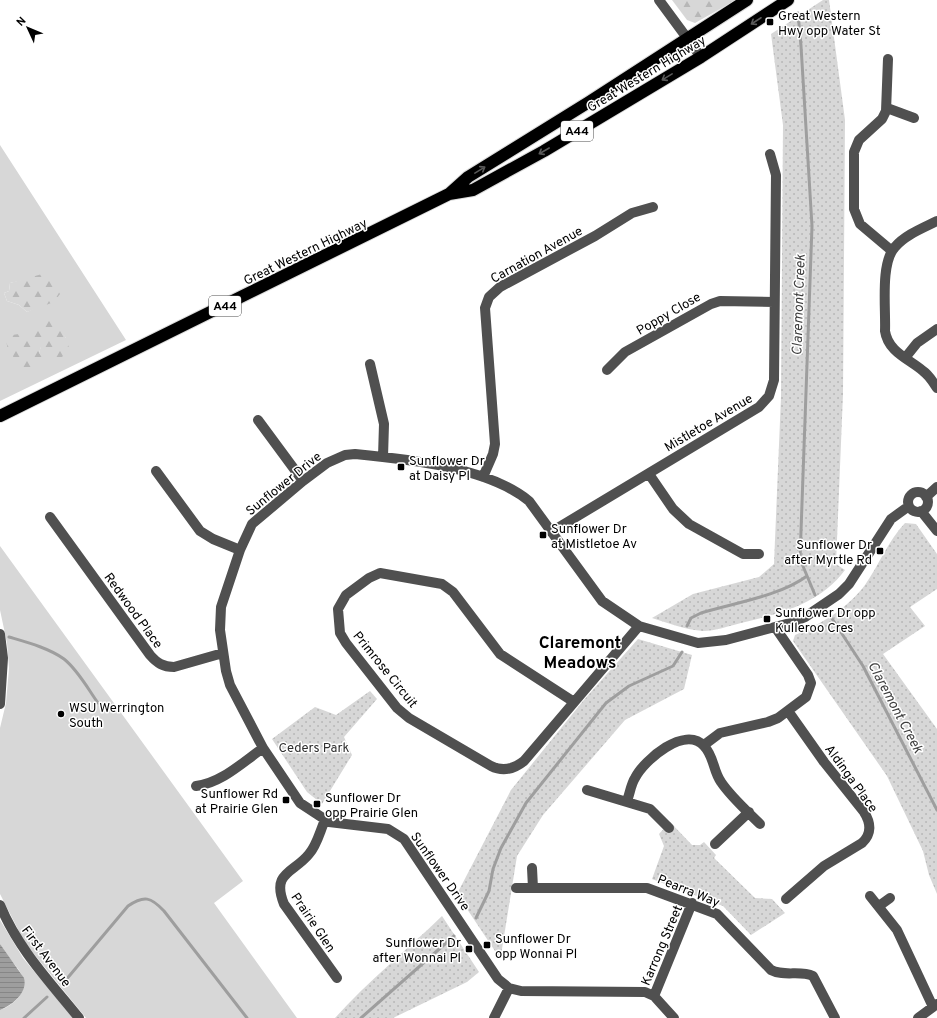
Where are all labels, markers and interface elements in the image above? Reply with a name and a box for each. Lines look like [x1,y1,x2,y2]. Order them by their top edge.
north arrow [8,8,48,48]
place label: Great Western Hwy opp Water St [778,9,881,40]
text: N [14,14,29,29]
one-way arrow [751,17,762,25]
marker: Great Western Hwy opp Water St [765,17,775,27]
street label: Great Western Highway [585,33,709,116]
one-way arrow [661,74,673,82]
road number: A44 [561,121,593,141]
one-way arrow [538,147,550,155]
one-way arrow [474,165,486,173]
street label: Great Western Highway [241,216,370,290]
street label: Carnation Avenue [488,224,586,288]
water label: Claremont Creek [789,253,810,356]
street label: Poppy Close [634,290,704,340]
road number: A44 [209,296,241,316]
street label: Mistletoe Avenue [662,391,756,456]
street label: Sunflower Drive [243,449,325,520]
place label: Sunflower Dr at Daisy Pl [409,454,485,485]
marker: Sunflower Dr at Daisy Pl [396,462,406,472]
place label: Sunflower Dr at Mistletoe Av [551,522,637,553]
marker: Sunflower Dr at Mistletoe Av [538,530,548,540]
place label: Sunflower Dr after Myrtle Rd [784,538,872,569]
marker: Sunflower Dr after Myrtle Rd [875,546,885,556]
street label: Redwood Place [100,570,165,652]
place label: Sunflower Dr opp Kulleroo Cres [775,606,876,637]
marker: Sunflower Dr opp Kulleroo Cres [762,614,772,624]
street label: Primrose Circuit [349,629,420,712]
district label: Claremont Meadows [539,633,621,675]
water label: Claremont Creek [863,659,926,757]
place label: WSU Werrington South [69,701,164,732]
marker: WSU Werrington South [56,709,66,719]
park label: Ceders Park [278,741,350,757]
street label: Aldinga Place [820,742,880,816]
place label: Sunflower Rd at Prairie Glen [195,787,278,818]
place label: Sunflower Dr opp Prairie Glen [325,791,418,822]
marker: Sunflower Rd at Prairie Glen [281,795,291,805]
marker: Sunflower Dr opp Prairie Glen [312,799,322,809]
street label: Sunflower Drive [406,830,472,915]
street label: Pearra Way [655,872,722,912]
street label: Prairie Glen [287,890,338,956]
street label: Karrong Street [639,903,687,988]
street label: First Avenue [17,923,74,991]
place label: Sunflower Dr opp Wonnai Pl [495,932,577,963]
place label: Sunflower Dr after Wonnai Pl [372,936,461,967]
marker: Sunflower Dr opp Wonnai Pl [482,940,492,950]
marker: Sunflower Dr after Wonnai Pl [464,944,474,954]

